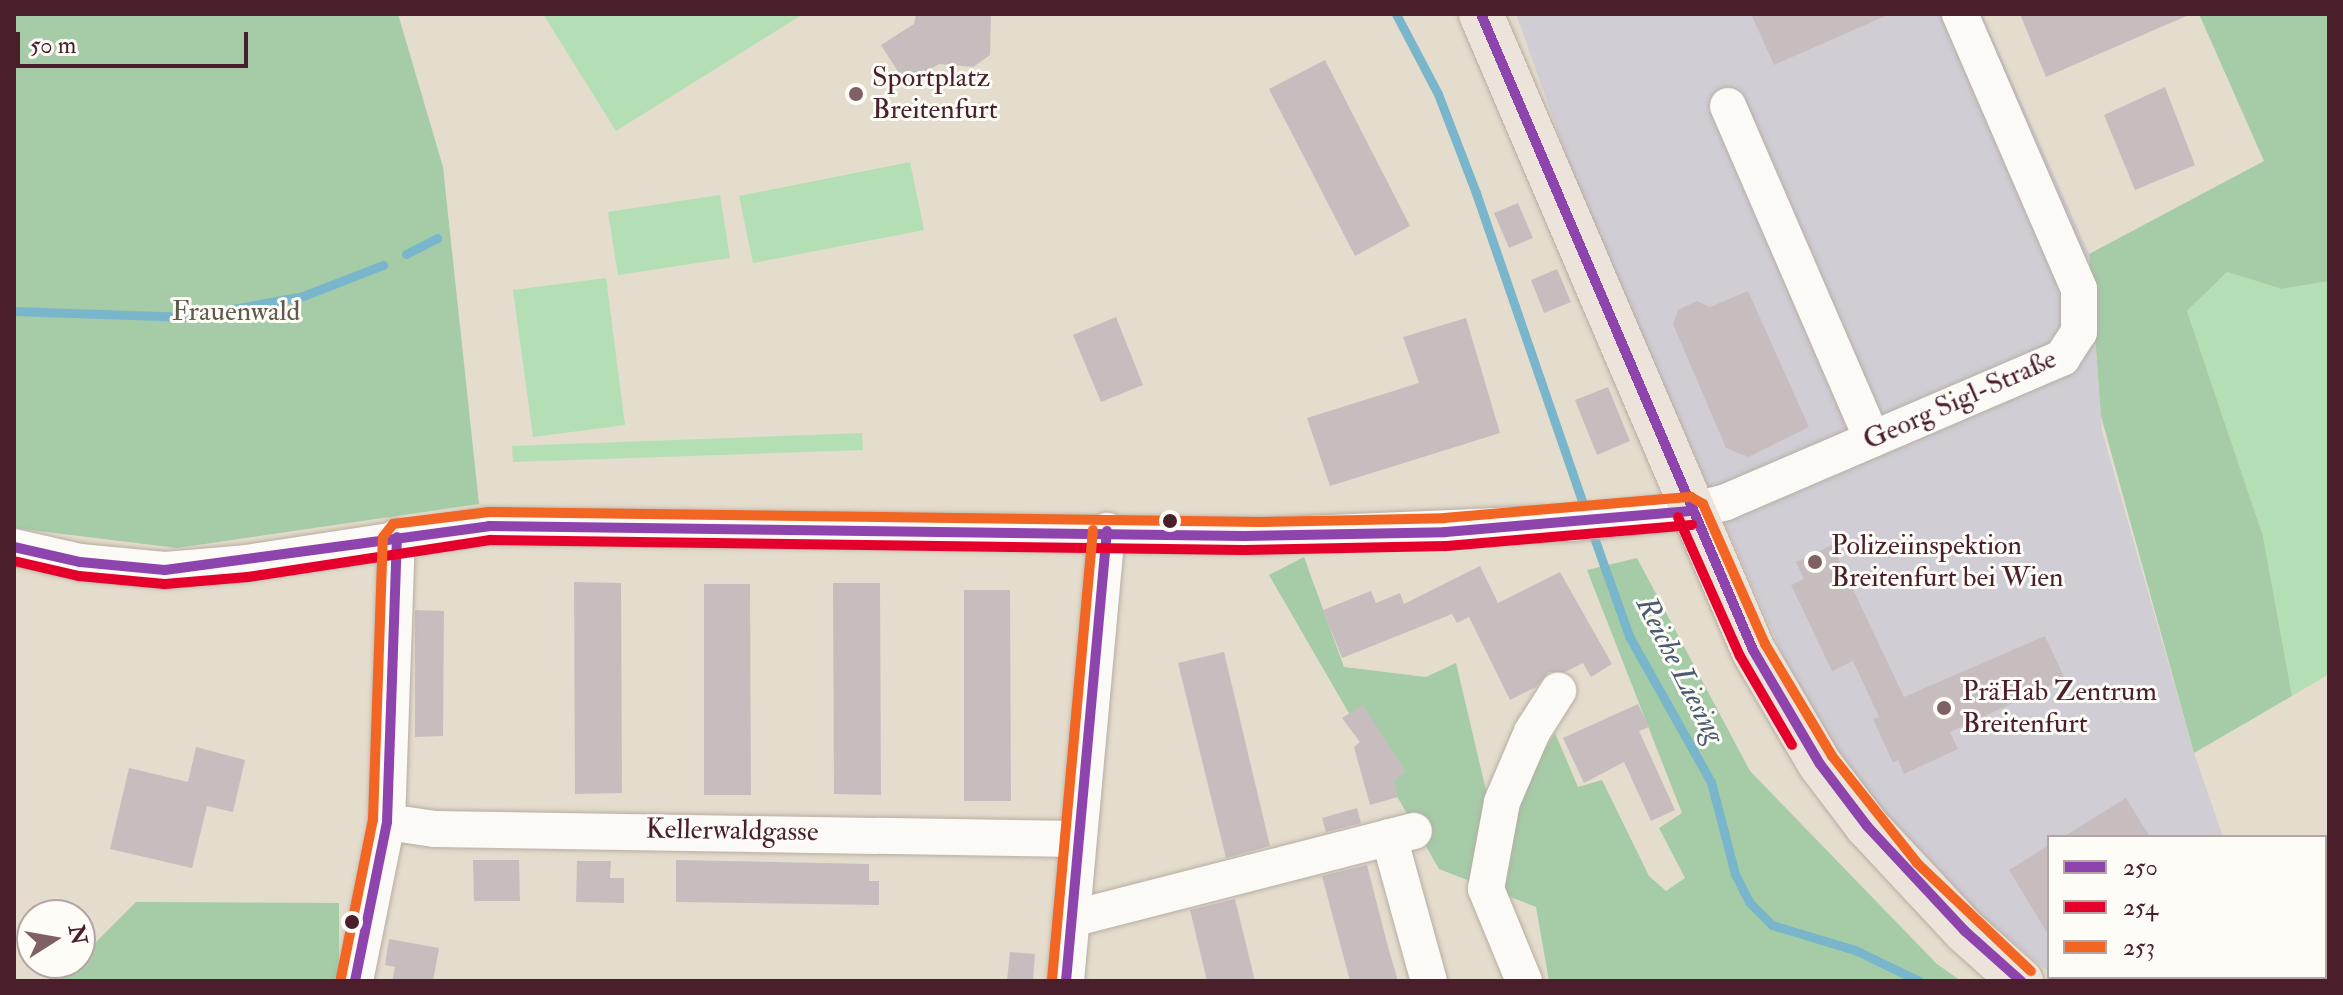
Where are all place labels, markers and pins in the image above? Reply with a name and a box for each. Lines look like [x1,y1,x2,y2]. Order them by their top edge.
place label: Sportplatz Breitenfurt [872,61,998,127]
marker: Sportplatz Breitenfurt [847,85,865,103]
unlabelled marker [1162,513,1178,529]
place label: Polizeiinspektion Breitenfurt bei Wien [1831,529,2063,595]
marker: Polizeiinspektion Breitenfurt bei Wien [1806,553,1824,571]
place label: PräHab Zentrum Breitenfurt [1962,675,2157,741]
marker: PräHab Zentrum Breitenfurt [1933,697,1955,719]
unlabelled marker [344,914,360,930]

